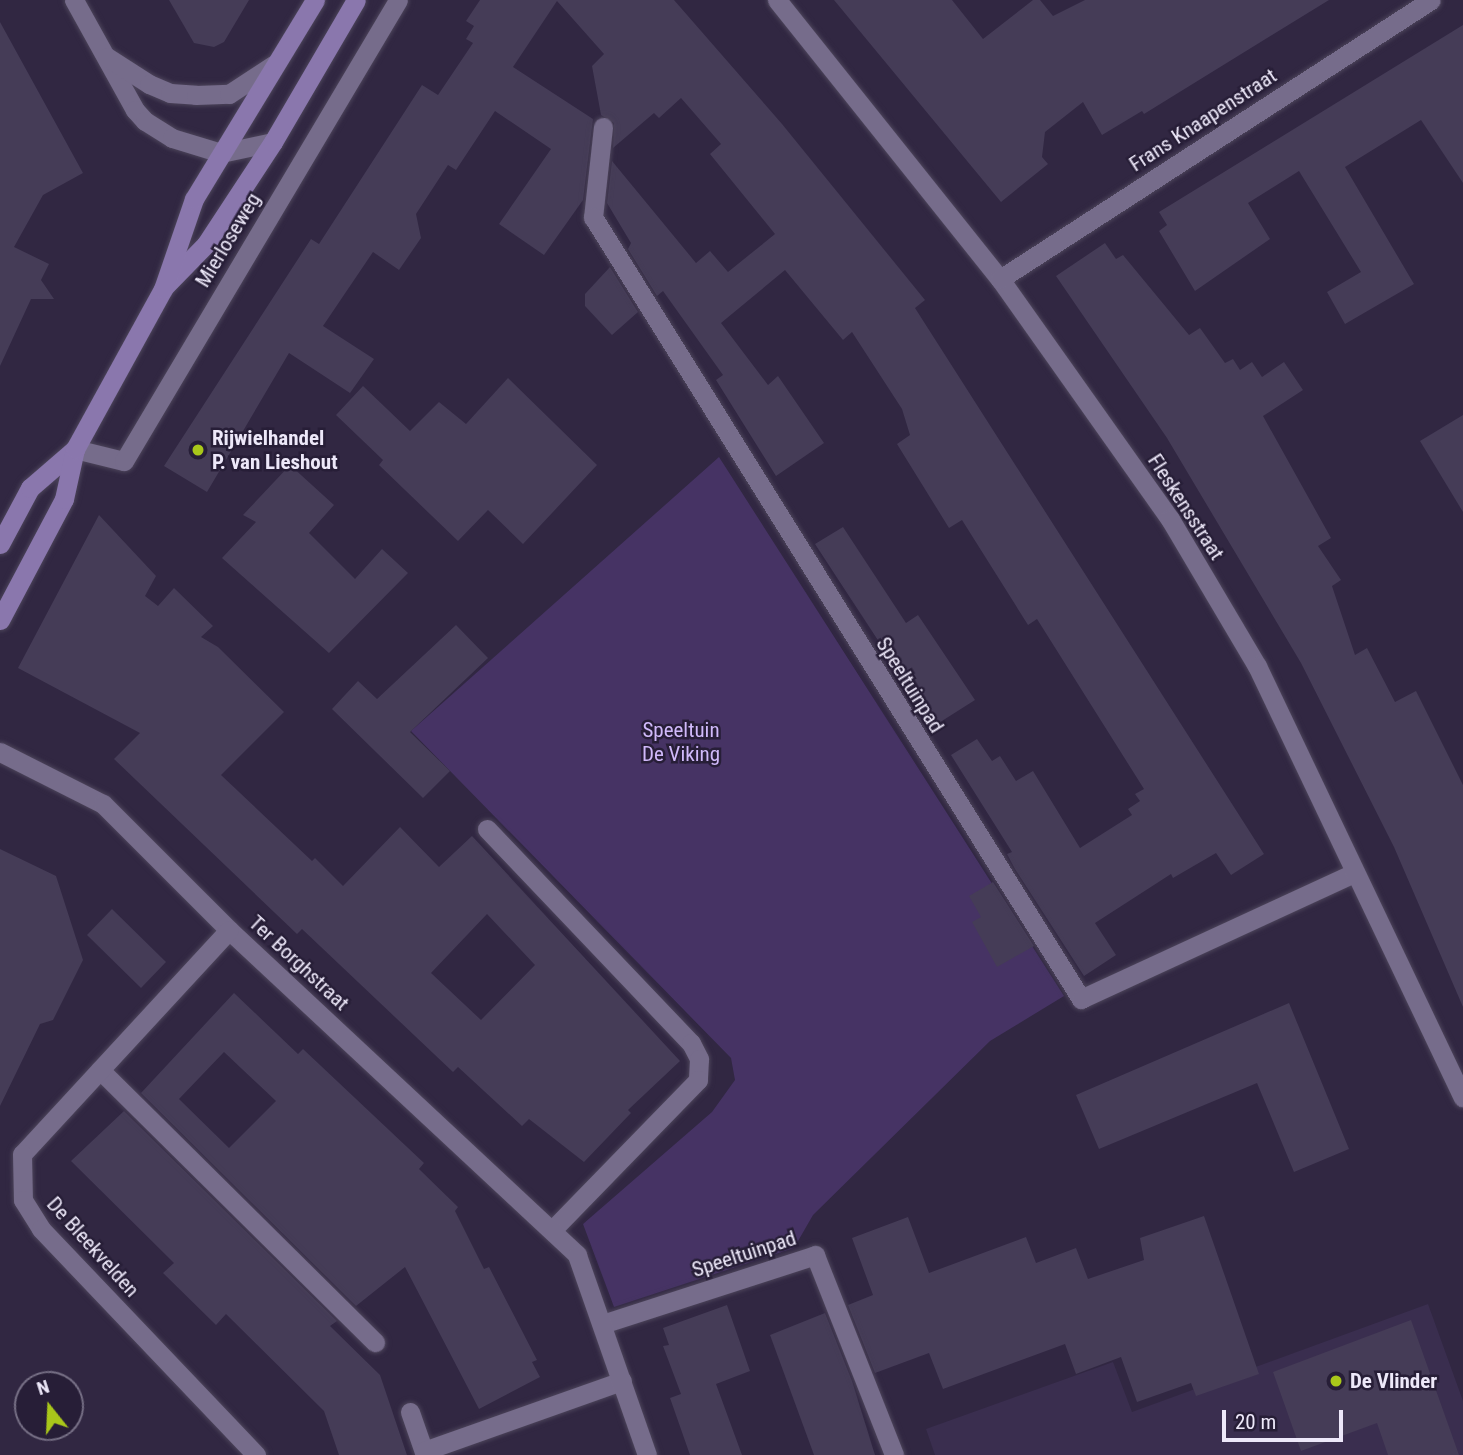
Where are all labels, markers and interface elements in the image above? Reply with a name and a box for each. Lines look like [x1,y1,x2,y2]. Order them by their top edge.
street label: Frans Knaapenstraat [1125,63,1281,177]
street label: Mierloseweg [190,188,266,292]
place label: Rijwielhandel P. van Lieshout [212,425,338,475]
marker: Rijwielhandel P. van Lieshout [190,442,206,458]
street label: Fleskensstraat [1142,449,1230,565]
street label: Speeltuinpad [871,633,949,737]
park label: Speeltuin De Viking [642,717,720,767]
street label: Ter Borghstraat [244,910,354,1016]
street label: De Bleekvelden [41,1192,145,1302]
street label: Speeltuinpad [689,1225,799,1283]
place label: De Vlinder [1350,1368,1437,1394]
north arrow [14,1371,84,1441]
marker: De Vlinder [1328,1373,1344,1389]
text: N [34,1375,52,1400]
scale bar [1225,1396,1346,1440]
text: 20 m [1235,1410,1276,1434]

